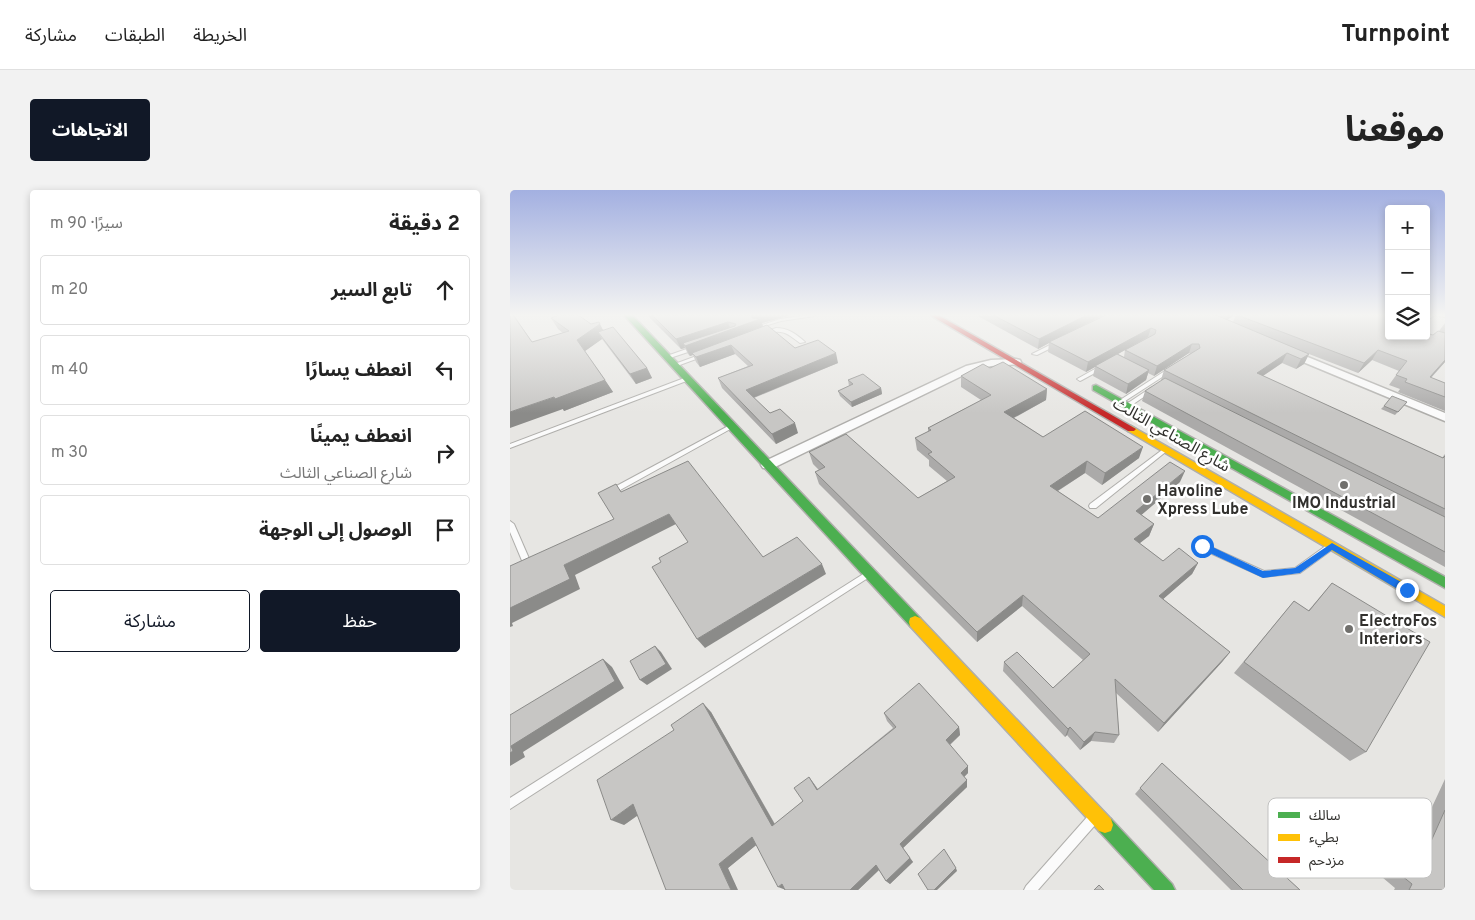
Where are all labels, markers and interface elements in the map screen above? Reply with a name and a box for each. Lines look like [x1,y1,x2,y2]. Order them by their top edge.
text: Turnpoint [1341,20,1450,50]
text: مشاركة [25,25,77,48]
text: الطبقات [105,25,165,48]
text: الخريطة [193,25,247,48]
button: الاتجاهات [30,99,150,161]
text: موقعنا [1345,110,1445,154]
map controls [1385,205,1430,340]
button: + [1385,205,1430,250]
text: 2 دقيقة [389,211,460,238]
text: سيرًا · 90 m [50,214,123,234]
button: − [1385,250,1430,295]
icon: ahead [431,276,459,304]
text: تابع السير [331,279,412,303]
text: 20 m [51,280,88,300]
button: layers [1385,295,1430,340]
icon: left [431,356,459,384]
text: انعطف يسارًا [305,359,412,383]
text: 40 m [51,360,89,380]
street label: شارع الصناعي الثالث [1108,394,1233,478]
text: انعطف يمينًا [310,425,412,449]
icon: right [431,439,459,467]
text: 30 m [51,443,88,463]
text: شارع الصناعي الثالث [280,464,412,484]
marker: IMO Industrial [1338,479,1350,491]
place label: Havoline Xpress Lube [1157,482,1248,520]
marker: Havoline Xpress Lube [1141,493,1153,505]
place label: IMO Industrial [1292,494,1396,514]
icon: arrive [431,516,459,544]
text: الوصول إلى الوجهة [259,519,412,543]
route start [1191,535,1214,558]
route end [1396,579,1419,602]
button: مشاركة [50,590,250,652]
button: حفظ [260,590,460,652]
place label: ElectroFos Interiors [1359,612,1437,650]
marker: ElectroFos Interiors [1343,623,1355,635]
legend [1268,798,1432,878]
text: سالك [1309,808,1341,825]
text: بطيء [1309,830,1339,848]
text: مزدحم [1309,853,1344,871]

